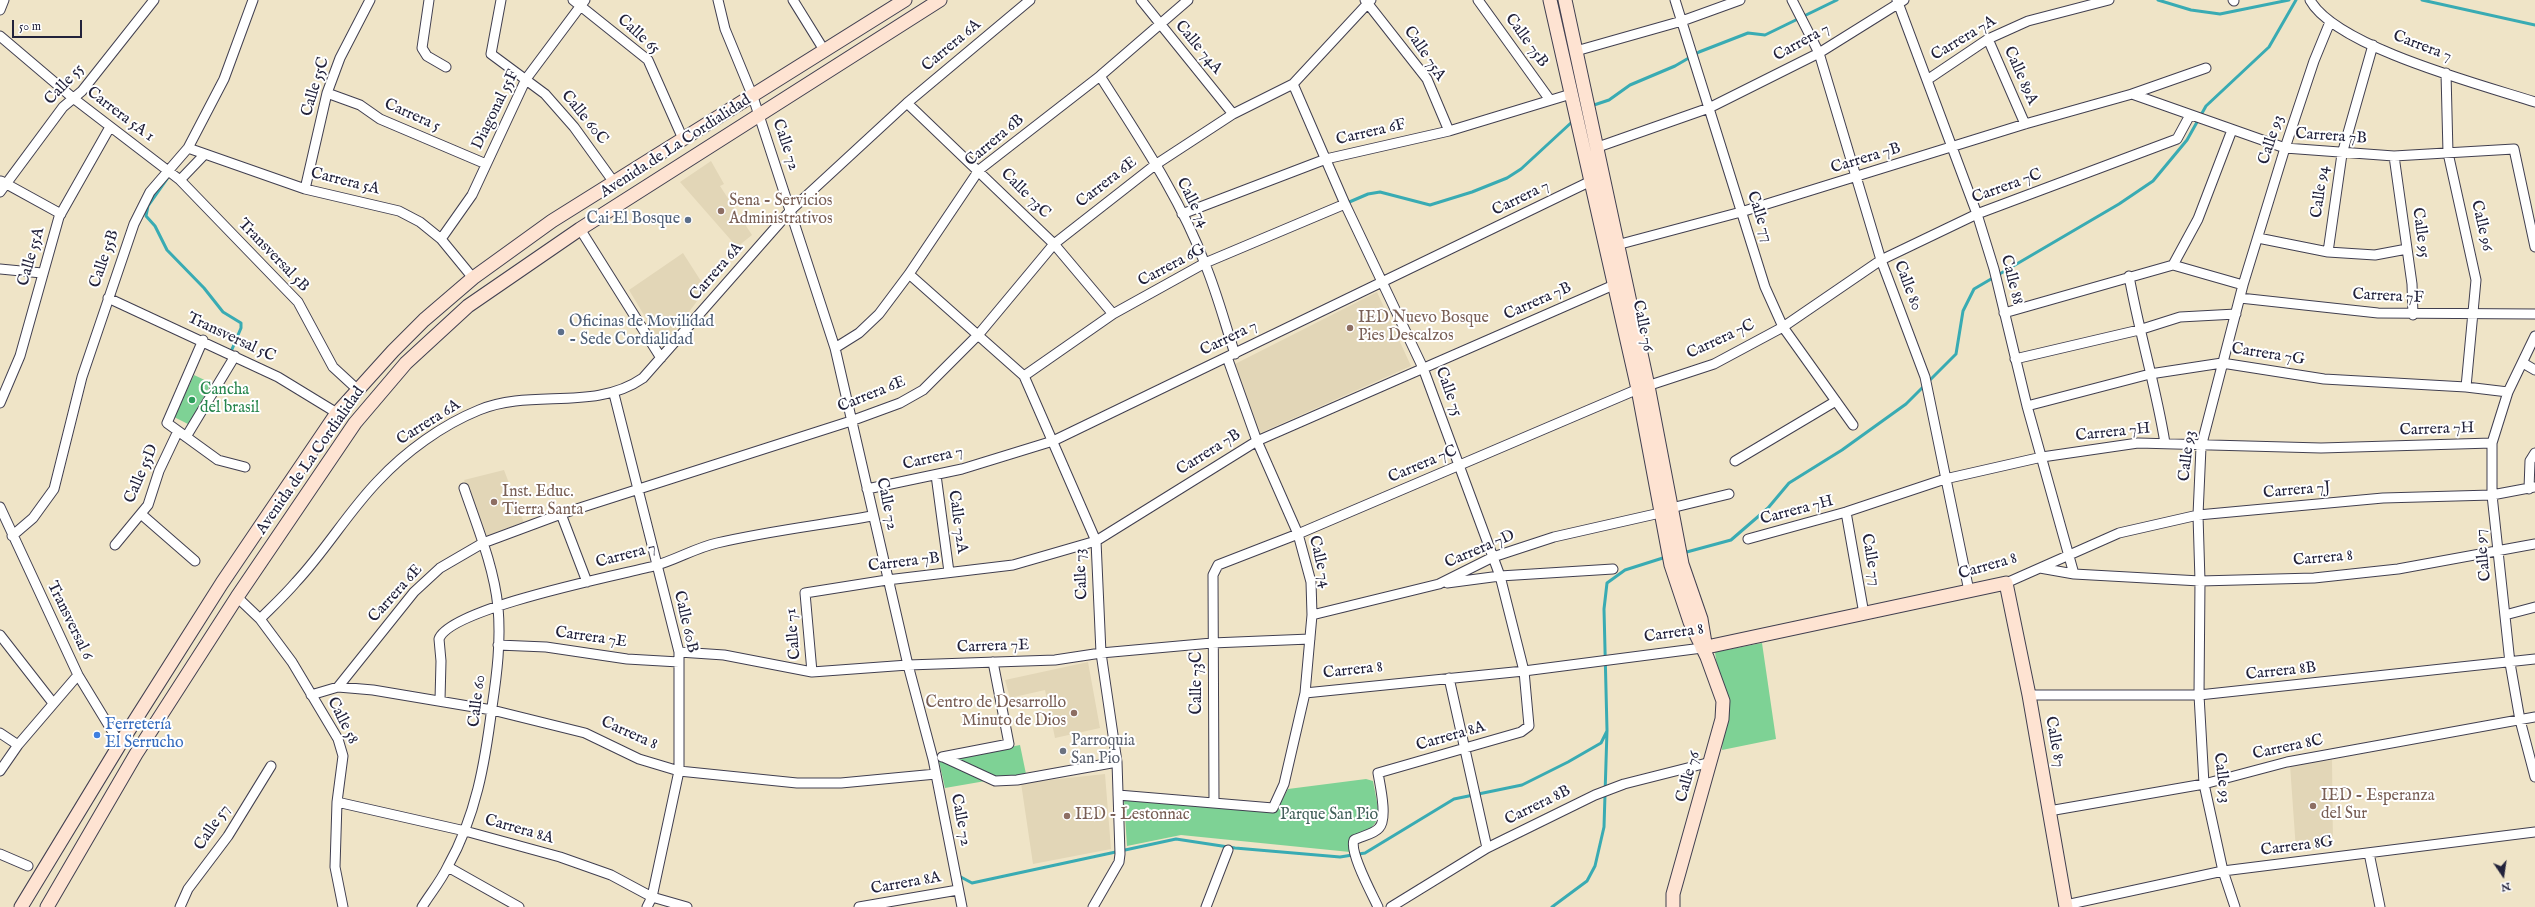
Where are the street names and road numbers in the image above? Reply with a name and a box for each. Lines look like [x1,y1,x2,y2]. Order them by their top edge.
street label: Calle 75B [1500,10,1552,72]
street label: Calle 65 [613,11,663,59]
street label: Carrera 7A [1928,12,2000,66]
street label: Carrera 6A [919,16,985,76]
street label: Calle 74A [1170,17,1226,79]
street label: Carrera 7 [1771,20,1833,66]
street label: Calle 75A [1399,23,1449,85]
street label: Carrera 7 [2390,27,2454,67]
street label: Calle 89A [1999,44,2041,108]
street label: Calle 55C [298,55,334,119]
street label: Calle 55 [41,60,89,110]
street label: Diagonal 55F [468,67,524,153]
street label: Carrera 5A 1 [82,83,158,147]
street label: Calle 60C [556,87,612,149]
street label: Avenida de La Cordialidad [597,91,755,203]
street label: Carrera 5 [381,95,443,137]
street label: Carrera 6B [962,111,1028,171]
street label: Calle 93 [2255,113,2289,167]
street label: Carrera 6F [1334,116,1408,150]
street label: Calle 72 [767,117,803,173]
street label: Carrera 7B [2295,125,2367,149]
street label: Carrera 7B [1829,139,1903,179]
street label: Carrera 6E [1073,153,1141,213]
street label: Carrera 5A [309,164,381,200]
street label: Calle 73C [996,165,1054,223]
street label: Calle 94 [2308,165,2334,219]
street label: Carrera 7C [1970,166,2044,208]
street label: Calle 74 [1171,175,1213,231]
street label: Carrera 7 [1489,177,1553,221]
street label: Calle 77 [1742,189,1776,245]
street label: Calle 96 [2466,199,2496,253]
street label: Calle 95 [2407,207,2433,259]
street label: Transversal 5B [233,215,313,297]
street label: Calle 55A [14,225,50,289]
street label: Calle 55B [86,227,124,291]
street label: Carrera 6A [686,239,748,305]
street label: Carrera 6G [1135,240,1209,292]
street label: Calle 88 [1996,253,2026,307]
street label: Calle 80 [1889,258,1925,314]
street label: Carrera 7B [1501,279,1575,325]
street label: Carrera 7F [2352,286,2424,308]
street label: Calle 76 [1627,299,1657,353]
street label: Transversal 5C [184,309,278,367]
street label: Carrera 7C [1684,316,1758,364]
street label: Carrera 7 [1197,317,1261,361]
street label: Carrera 7G [2230,340,2306,370]
street label: Calle 75 [1430,365,1466,419]
street label: Carrera 6E [835,373,909,417]
street label: Avenida de La Cordialidad [253,383,369,539]
street label: Carrera 6A [394,396,464,450]
street label: Carrera 7H [2399,419,2475,441]
street label: Carrera 7H [2075,420,2151,446]
street label: Carrera 7B [1173,426,1245,480]
street label: Calle 93 [2175,430,2201,482]
street label: Calle 55D [121,442,163,506]
street label: Carrera 7C [1386,442,1460,488]
street label: Carrera 7 [901,443,965,475]
street label: Calle 72 [871,476,901,532]
street label: Carrera 7J [2262,478,2332,504]
street label: Calle 72A [943,489,971,555]
street label: Carrera 7H [1758,492,1836,530]
street label: Carrera 7D [1442,527,1518,573]
street label: Calle 97 [2472,528,2496,582]
street label: Calle 77 [1856,532,1884,588]
street label: Calle 74 [1304,534,1334,590]
street label: Carrera 7 [594,539,658,573]
street label: Carrera 8 [2292,547,2354,571]
street label: Calle 73 [1071,548,1093,600]
street label: Carrera 7B [867,549,941,577]
street label: Carrera 8 [1957,550,2019,584]
street label: Carrera 6E [365,561,427,627]
street label: Transversal 6 [42,579,96,663]
street label: Calle 60B [669,589,701,655]
street label: Calle 71 [782,608,806,660]
street label: Carrera 8 [1643,620,1705,648]
street label: Carrera 7E [554,623,628,653]
street label: Carrera 7E [957,636,1029,658]
street label: Calle 73C [1188,652,1208,714]
street label: Carrera 8 [1322,658,1384,684]
street label: Carrera 8B [2245,659,2317,685]
street label: Calle 60 [465,674,491,728]
street label: Calle 58 [322,694,362,748]
street label: Carrera 8 [598,713,660,755]
street label: Calle 87 [2040,715,2068,769]
street label: Carrera 8A [1414,718,1488,756]
street label: Carrera 8C [2251,731,2325,765]
street label: Calle 76 [1673,749,1705,805]
street label: Calle 93 [2208,752,2234,804]
street label: Carrera 8B [1502,782,1574,830]
street label: Calle 72 [946,792,974,848]
street label: Calle 57 [191,801,235,855]
street label: Carrera 8A [482,811,556,849]
street label: Carrera 8G [2260,833,2334,861]
street label: Carrera 8A [869,868,943,900]

